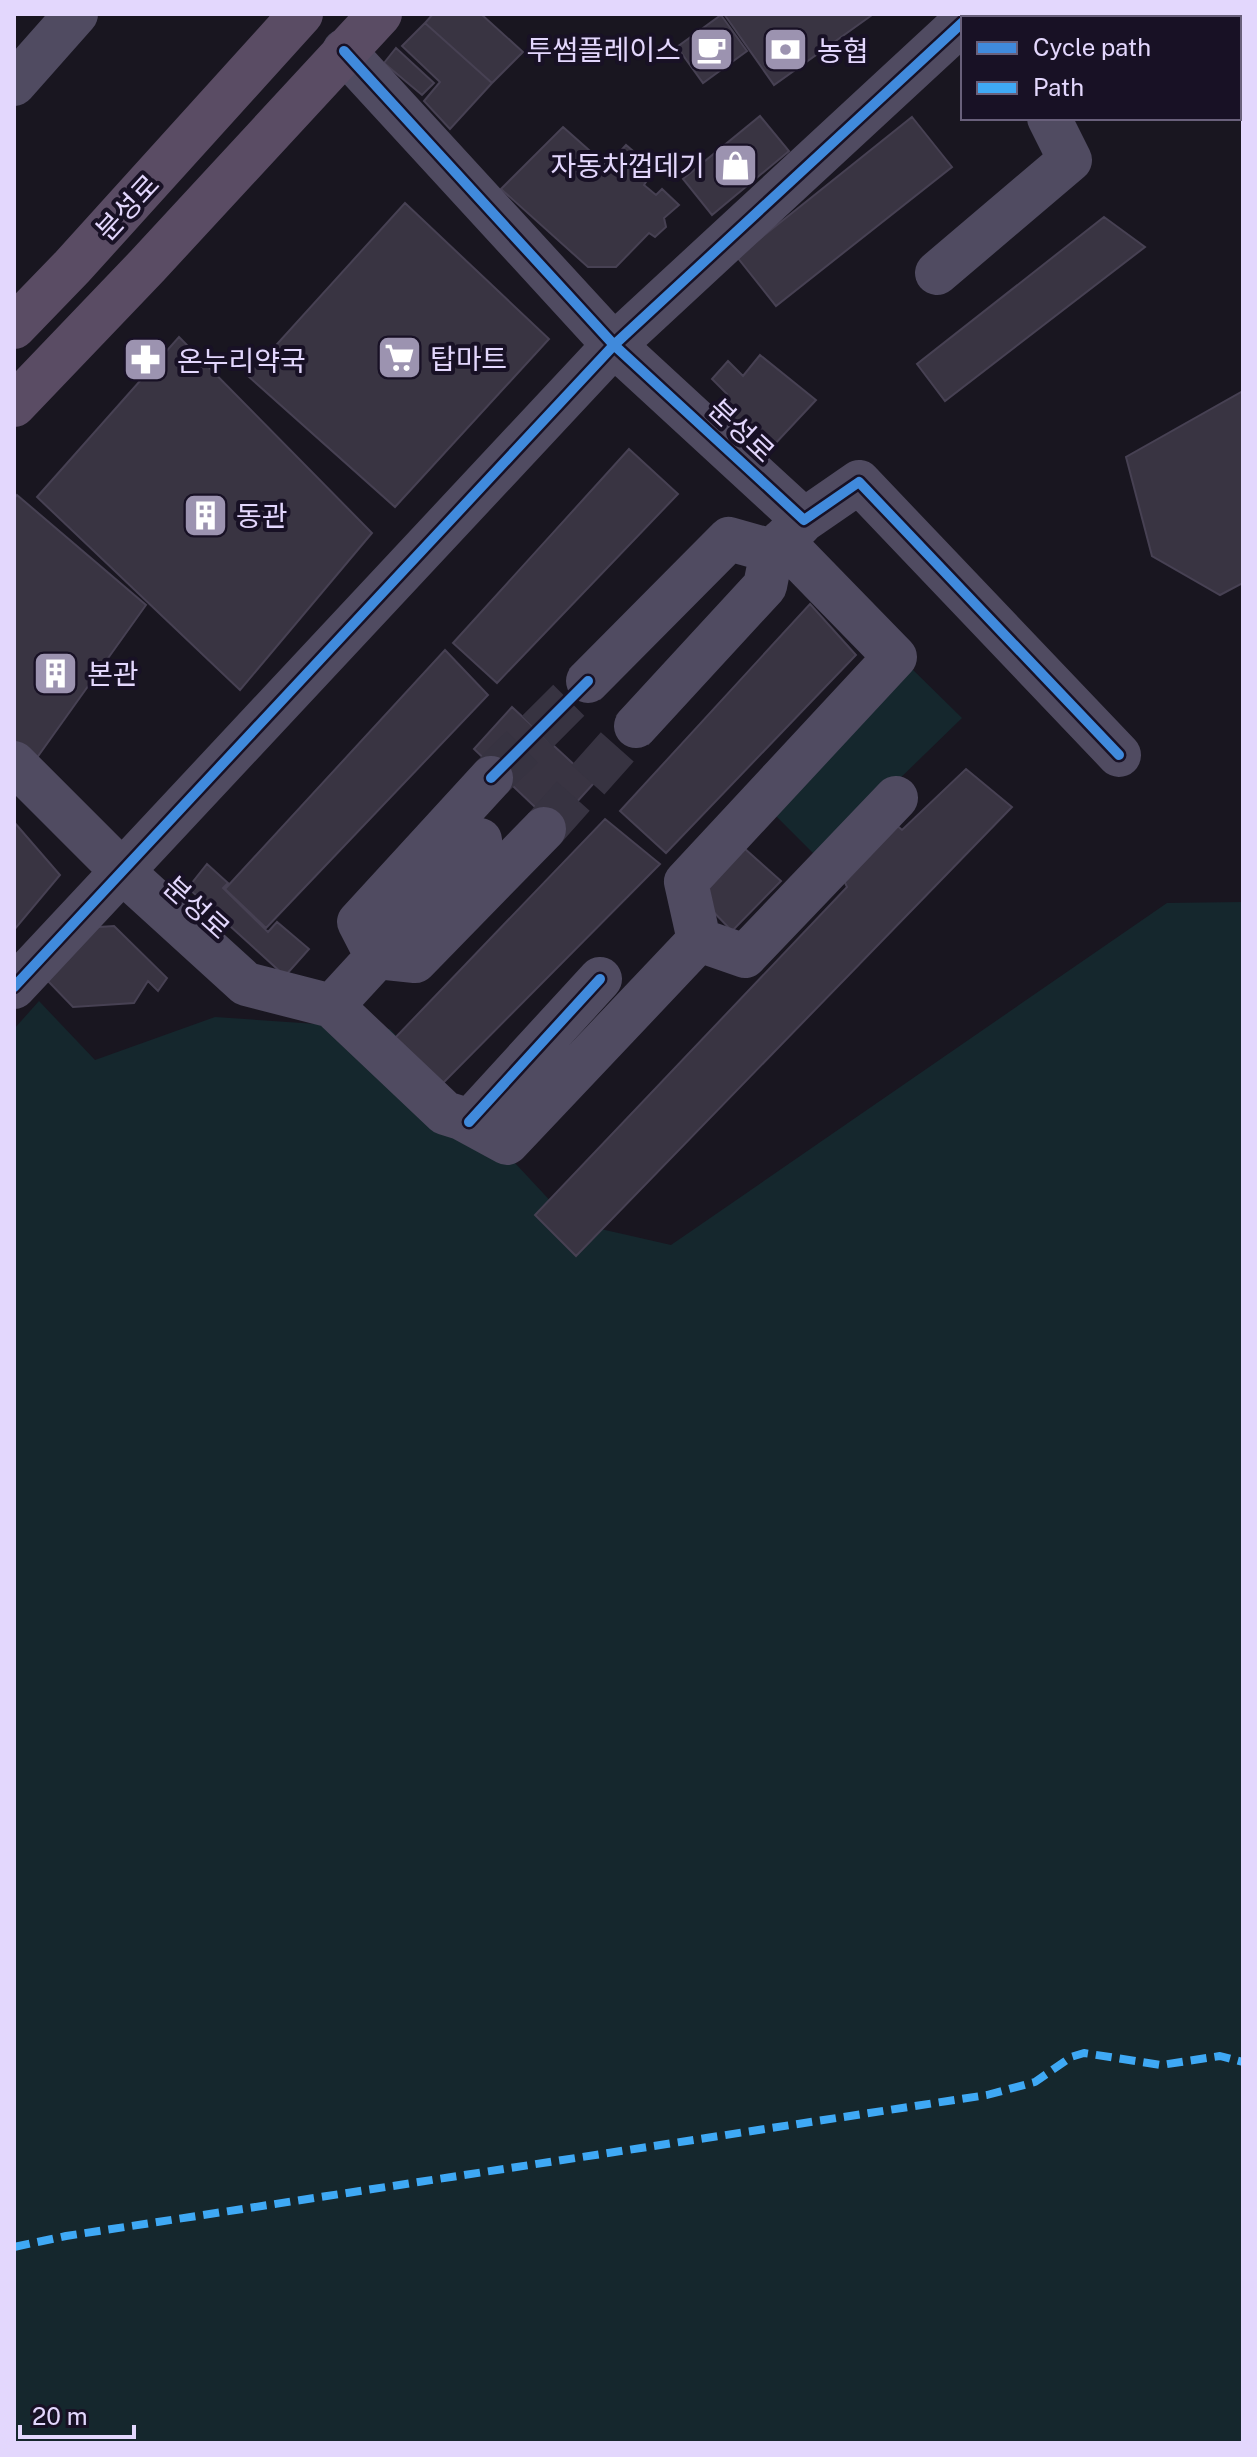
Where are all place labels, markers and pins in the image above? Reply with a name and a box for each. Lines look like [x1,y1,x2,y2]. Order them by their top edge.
cafe icon: 투썸플레이스 [688,25,736,73]
bank icon: 농협 [762,26,810,74]
place label: 투썸플레이스 [526,33,681,66]
place label: 농협 [817,34,869,67]
shop icon: 자동차껍데기 [712,141,760,189]
place label: 자동차껍데기 [550,149,705,182]
supermarket icon: 탑마트 [375,334,423,382]
pharmacy icon: 온누리약국 [122,336,170,384]
place label: 탑마트 [430,342,507,375]
place label: 온누리약국 [177,344,306,377]
building icon: 동관 [181,491,229,539]
place label: 동관 [236,499,288,532]
building icon: 본관 [32,649,80,697]
place label: 본관 [87,657,139,690]

